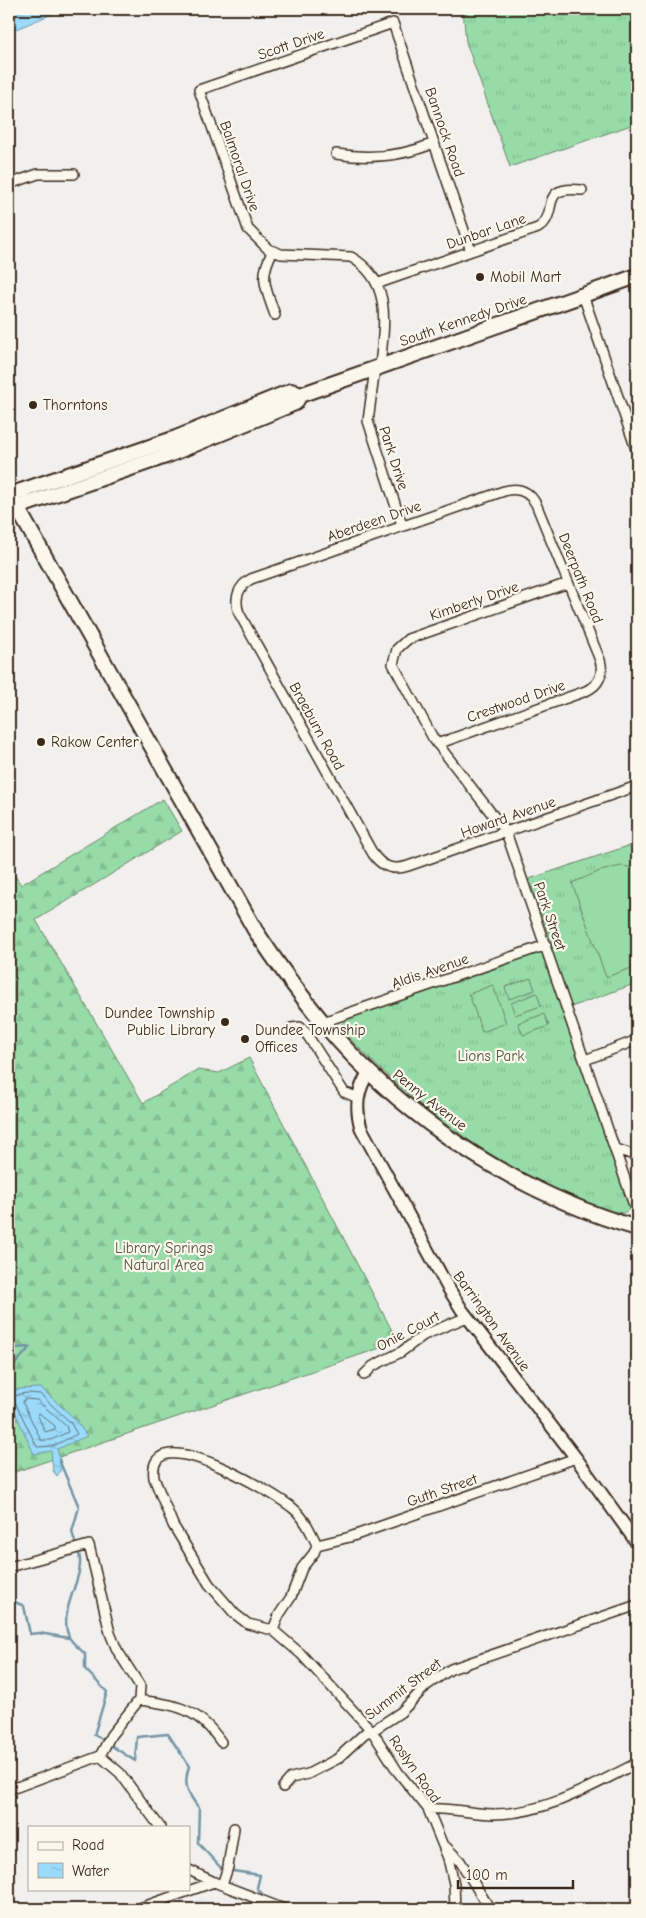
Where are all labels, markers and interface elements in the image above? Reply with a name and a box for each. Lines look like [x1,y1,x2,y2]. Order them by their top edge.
street label: Scott Drive [255,24,327,64]
street label: Bannock Road [421,85,469,179]
street label: Balmoral Drive [216,118,264,214]
street label: Dunbar Lane [444,209,529,253]
place label: Mobil Mart [490,268,561,286]
marker: Mobil Mart [474,271,486,283]
street label: South Kennedy Drive [397,290,529,350]
place label: Thorntons [43,396,107,414]
marker: Thorntons [27,399,39,411]
street label: Park Drive [375,424,413,493]
street label: Aberdeen Drive [325,496,424,546]
street label: Deerpath Road [555,530,607,626]
street label: Kimberly Drive [427,577,521,625]
street label: Crestwood Drive [464,676,568,726]
street label: Braeburn Road [285,679,349,773]
place label: Rakow Center [51,733,139,751]
marker: Rakow Center [35,736,47,748]
street label: Howard Avenue [458,792,558,842]
street label: Park Street [530,879,570,953]
street label: Aldis Avenue [389,949,471,993]
place label: Dundee Township Public Library [104,1004,215,1039]
marker: Dundee Township Public Library [219,1016,231,1028]
place label: Dundee Township Offices [255,1021,366,1056]
marker: Dundee Township Offices [239,1033,251,1045]
park label: Lions Park [457,1047,525,1065]
street label: Penny Avenue [389,1065,471,1135]
park label: Library Springs Natural Area [115,1239,213,1274]
street label: Barrington Avenue [450,1267,535,1375]
street label: Onie Court [373,1307,443,1355]
street label: Guth Street [404,1469,480,1510]
street label: Summit Street [361,1654,445,1724]
street label: Roslyn Road [385,1732,445,1806]
legend [28,1826,190,1890]
text: Road [72,1836,104,1854]
scale bar [458,1858,574,1890]
text: Water [72,1862,109,1880]
text: 100 m [466,1866,508,1884]

